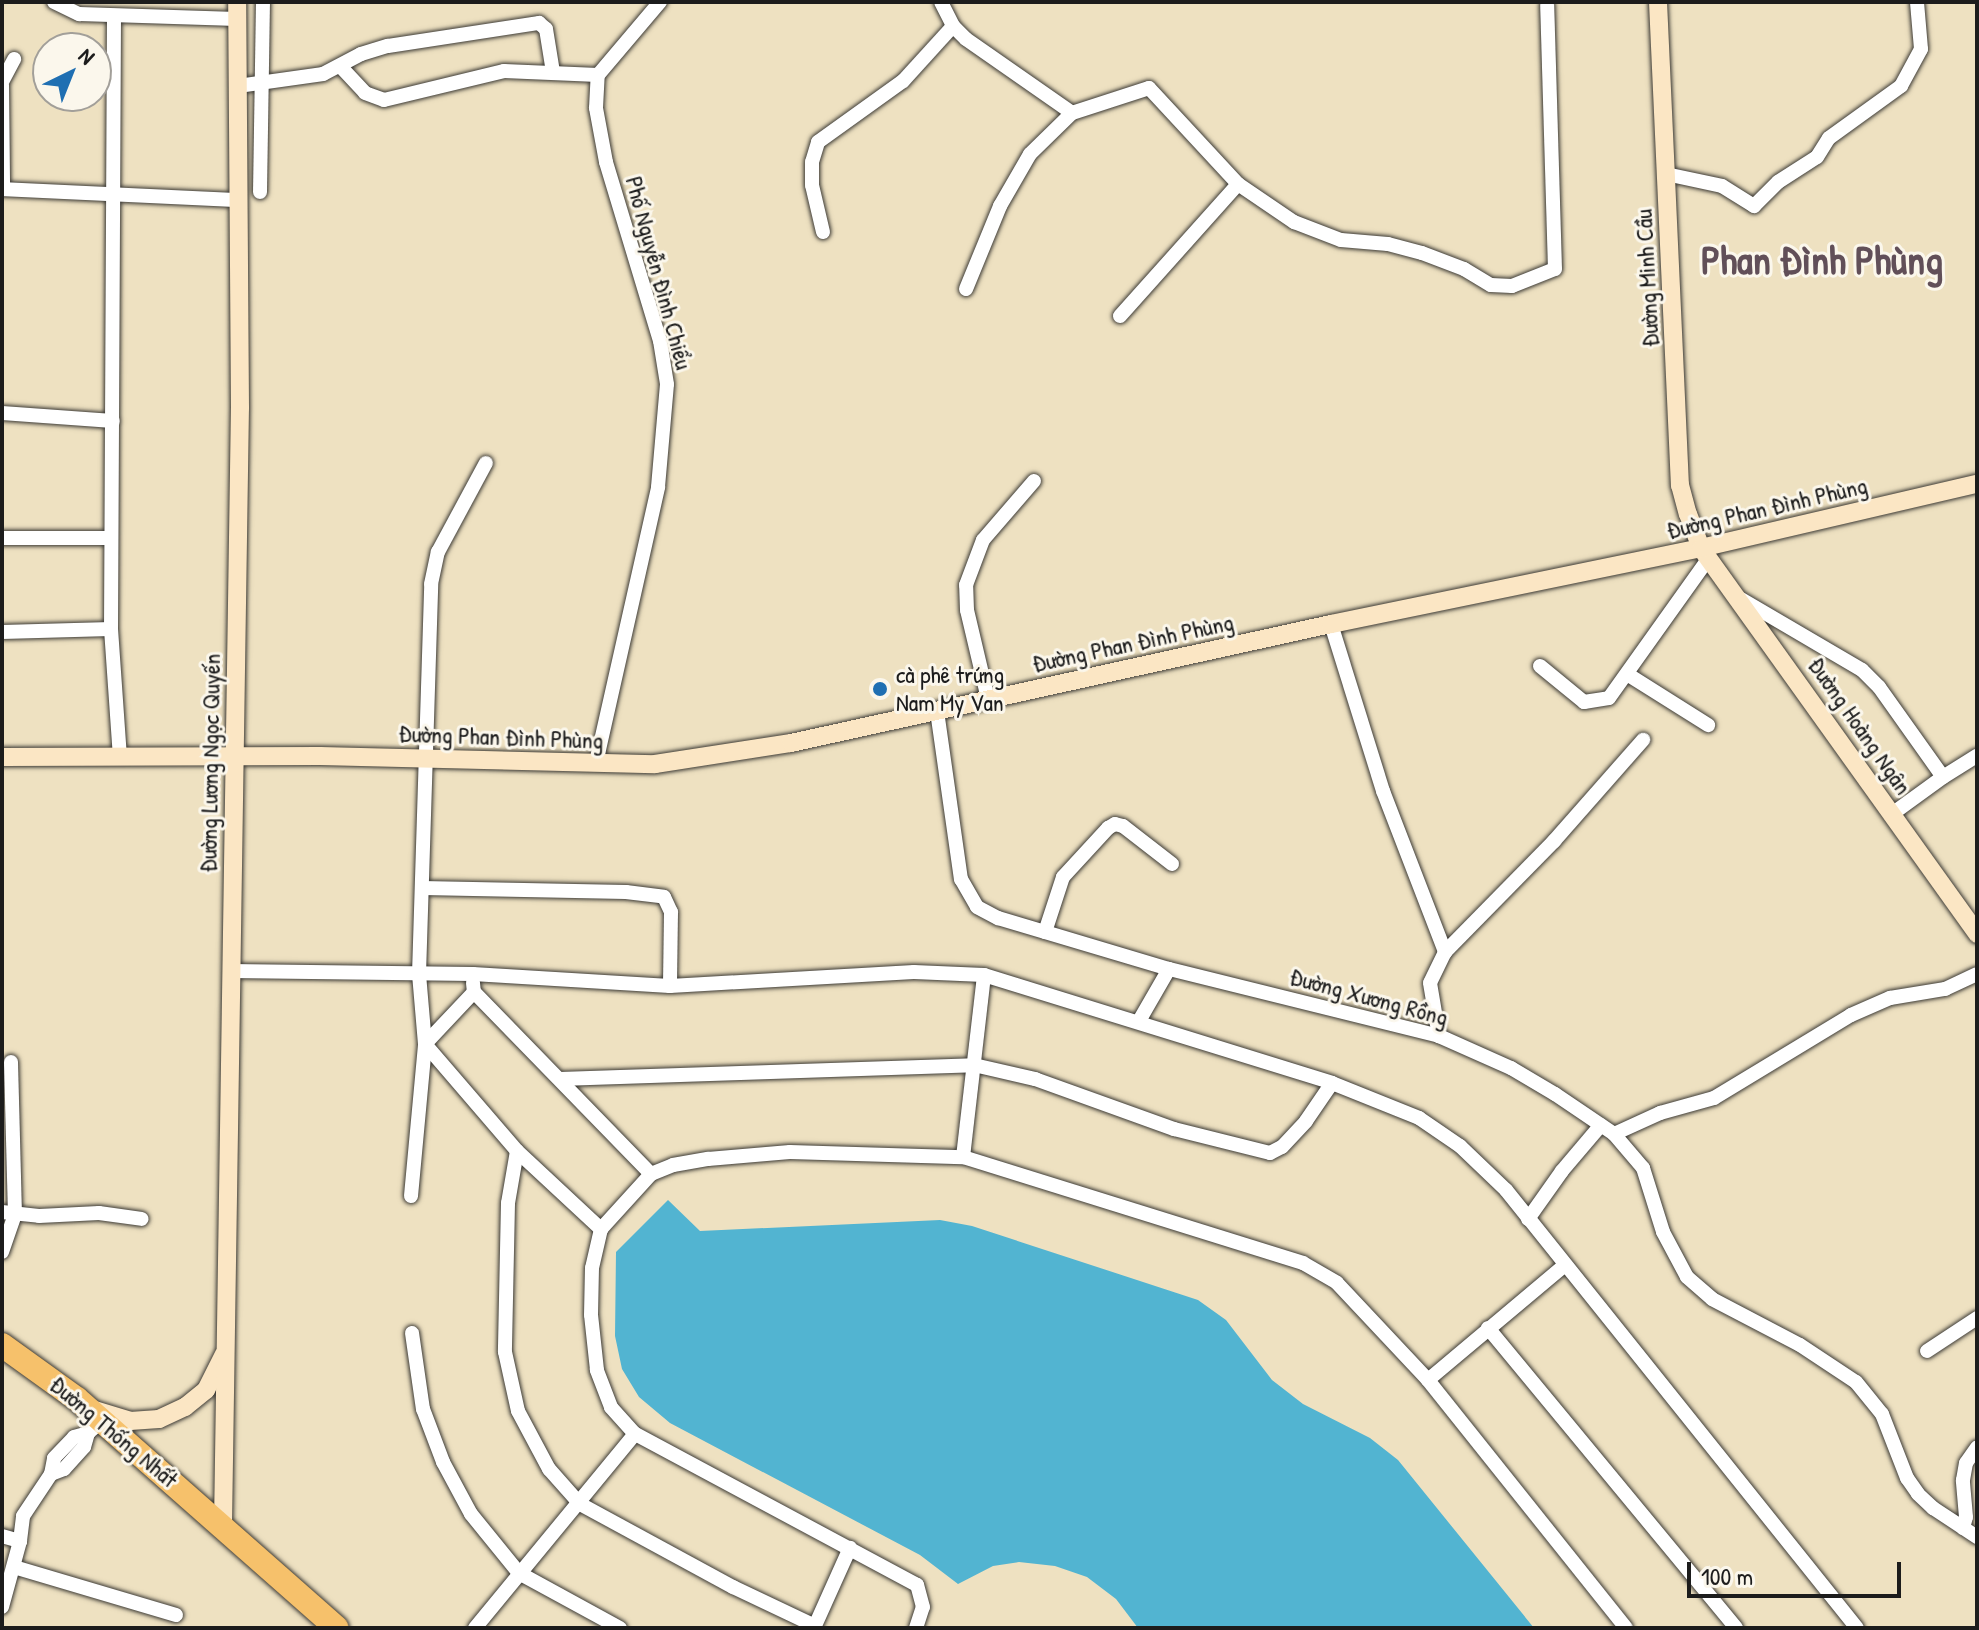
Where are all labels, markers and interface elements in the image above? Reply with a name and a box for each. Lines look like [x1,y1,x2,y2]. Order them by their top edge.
north arrow [32,32,112,112]
text: N [72,41,102,71]
street label: Phố Nguyễn Đình Chiểu [619,173,699,373]
street label: Đường Minh Cầu [1629,208,1665,348]
district label: Phan Đình Phùng [1701,235,1943,283]
street label: Đường Phan Đình Phùng [1664,471,1870,545]
street label: Đường Phan Đình Phùng [1030,608,1236,678]
street label: Đường Hoàng Ngân [1802,652,1918,800]
street label: Đường Lương Ngọc Quyến [194,653,226,873]
place label: cà phê trứng Nam My Van [896,661,1004,717]
marker: cà phê trứng Nam My Van [871,680,889,698]
street label: Đường Phan Đình Phùng [398,719,604,755]
street label: Đường Xương Rồng [1287,962,1451,1032]
street label: Đường Thống Nhất [44,1370,184,1494]
scale bar [1691,1546,1905,1596]
text: 100 m [1701,1560,1753,1592]

